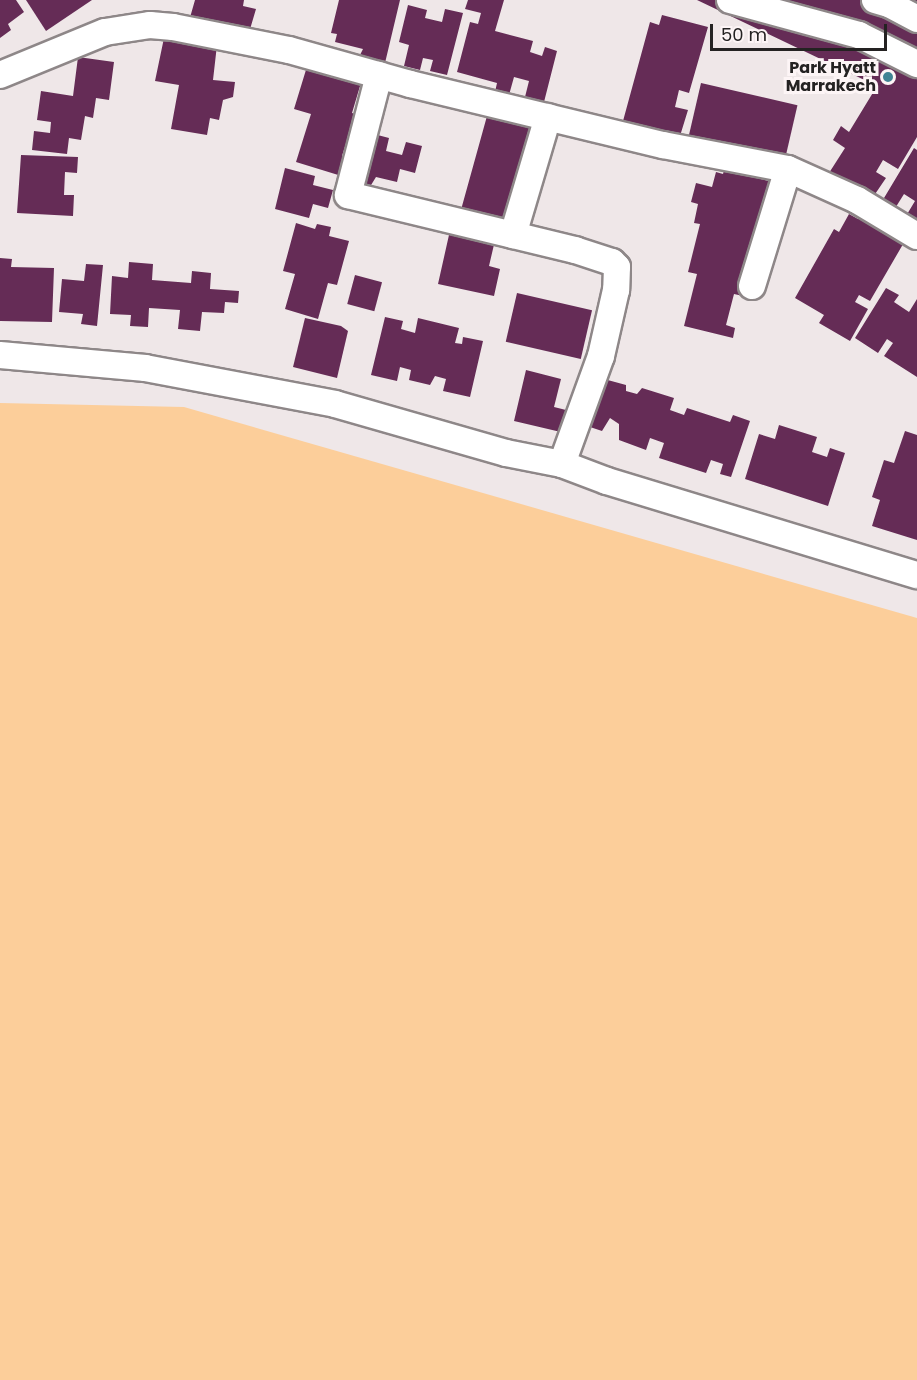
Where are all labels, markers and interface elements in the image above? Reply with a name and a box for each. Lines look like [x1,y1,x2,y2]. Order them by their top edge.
scale bar [713,12,890,50]
text: 50 m [721,22,767,47]
place label: Park Hyatt Marrakech [786,58,876,96]
marker: Park Hyatt Marrakech [881,70,895,84]

